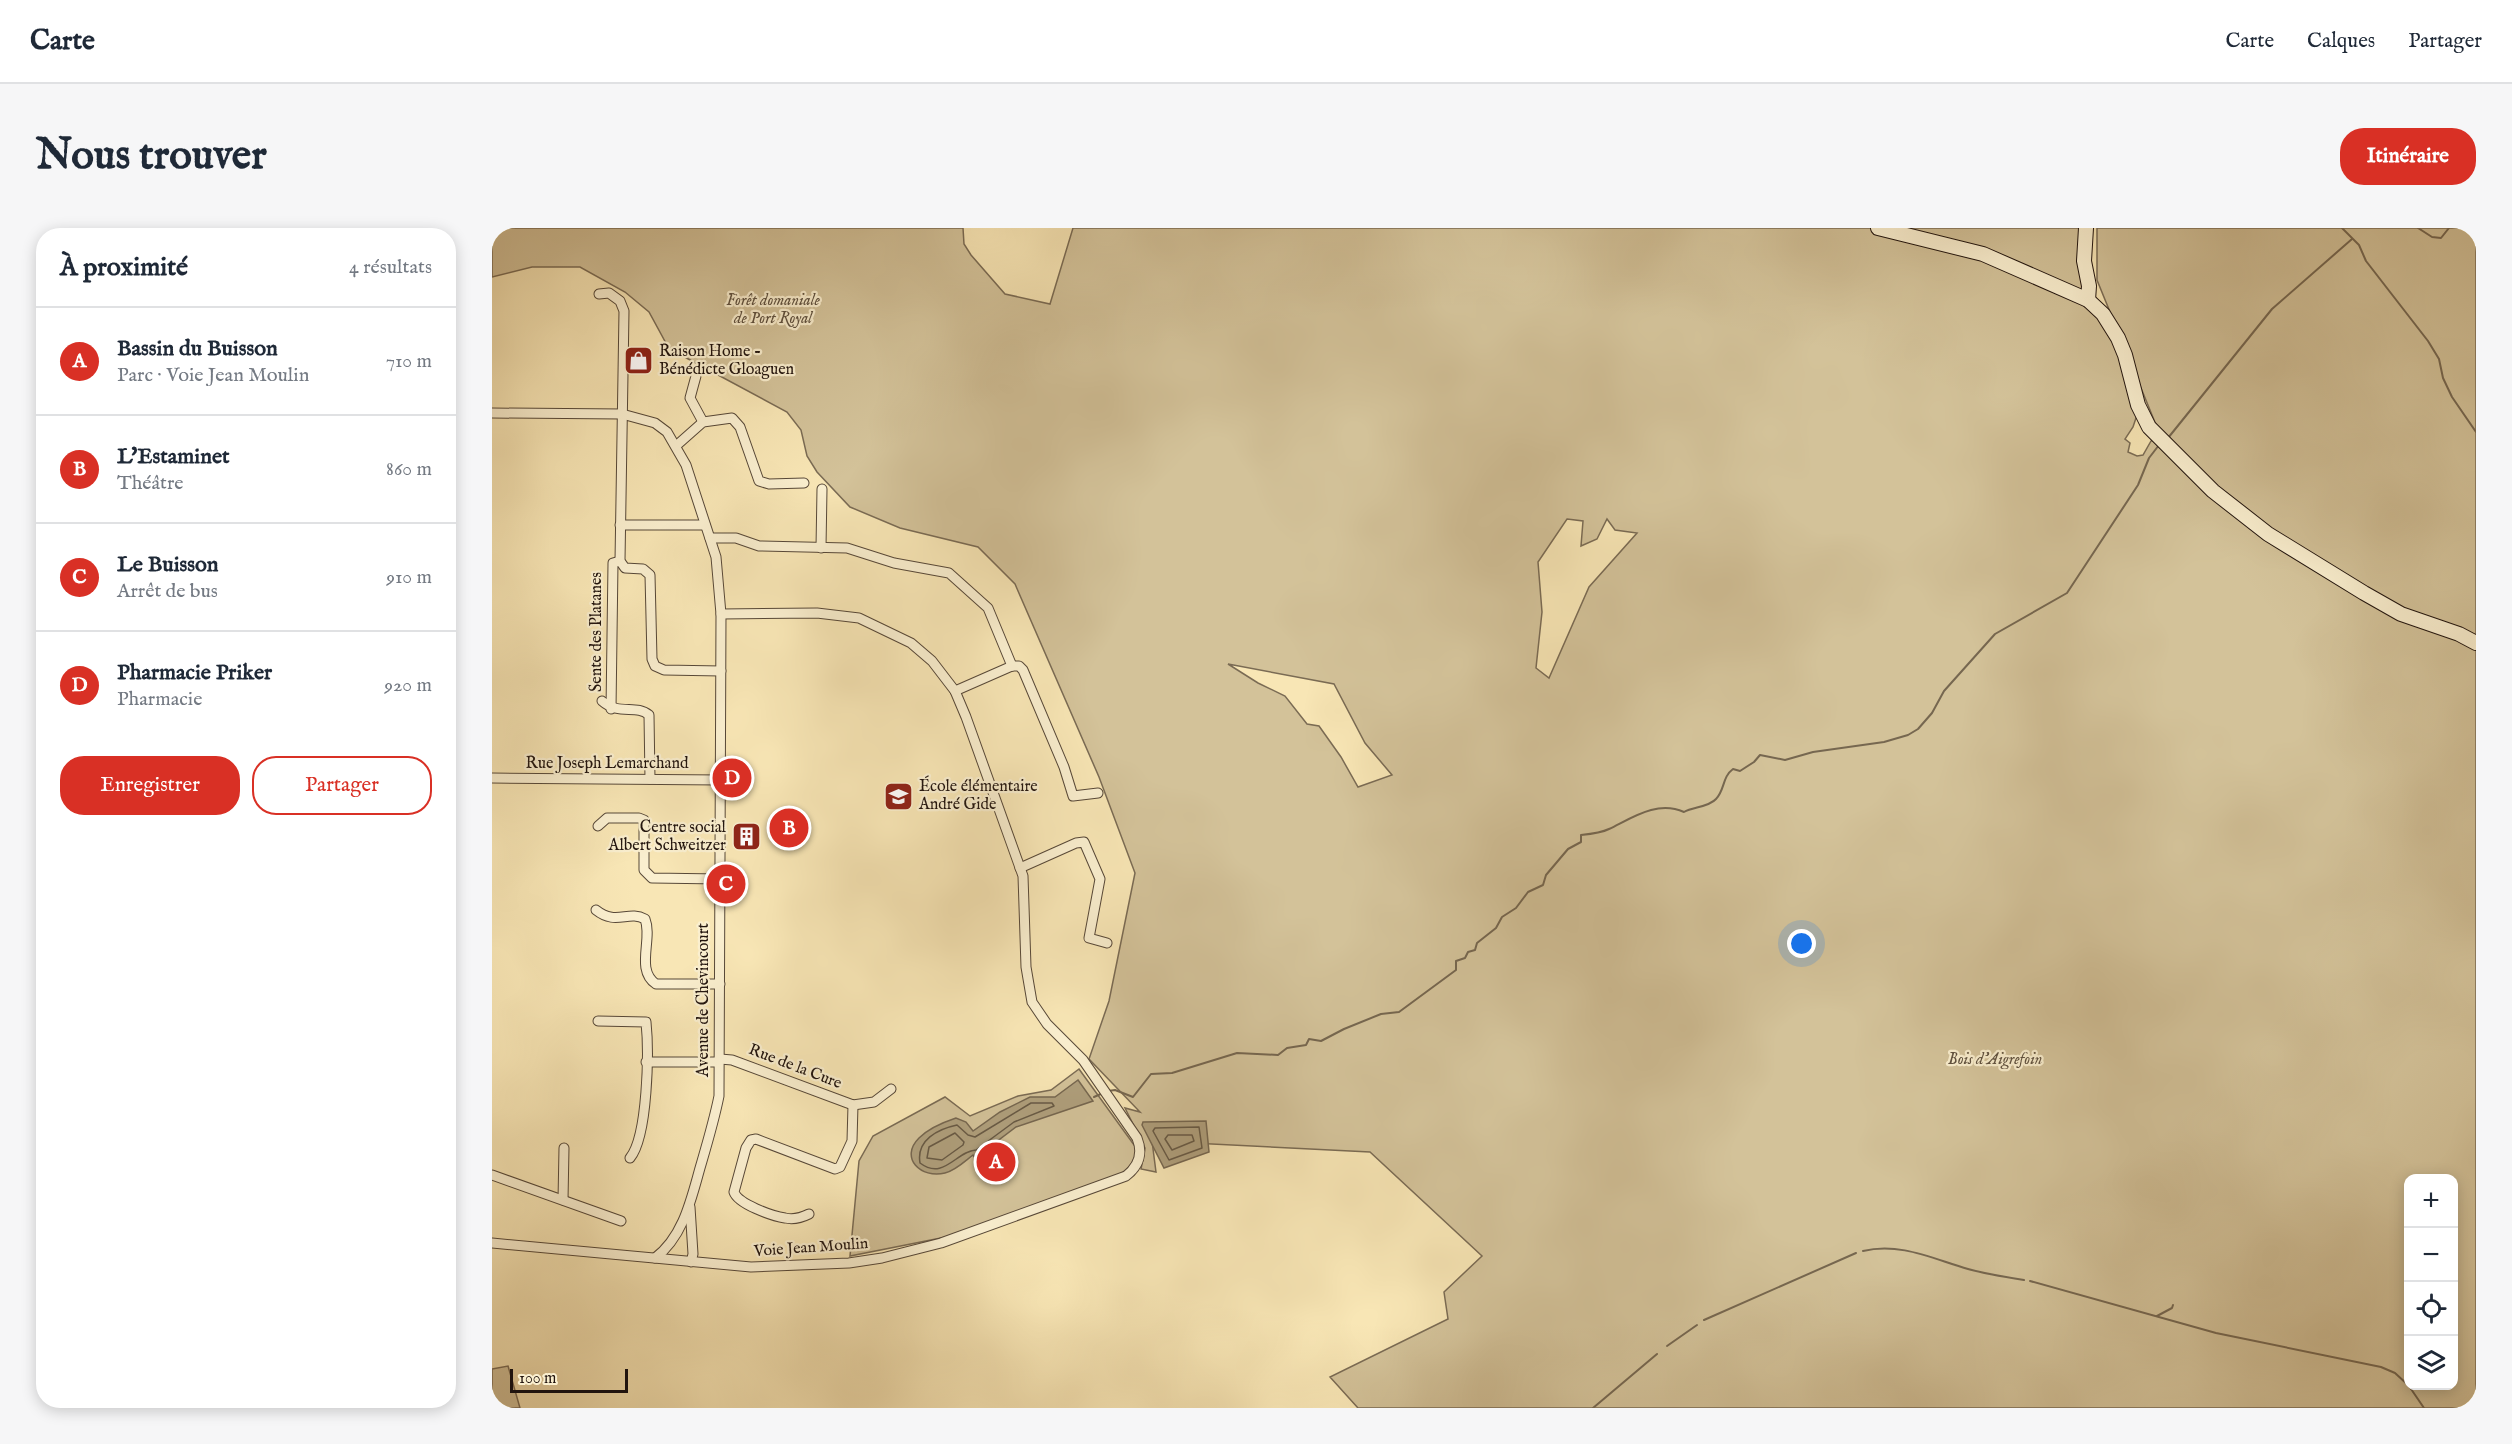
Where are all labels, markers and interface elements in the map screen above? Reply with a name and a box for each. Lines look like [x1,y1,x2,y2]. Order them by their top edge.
text: Carte [30,24,95,59]
text: Carte [2225,28,2274,55]
text: Calques [2307,28,2375,55]
text: Partager [2408,28,2482,55]
button: Itinéraire [2340,128,2476,185]
text: Nous trouver [36,130,267,183]
text: À proximité [60,251,188,284]
text: 4 résultats [349,255,432,280]
park label: Forêt domaniale de Port Royal [726,291,820,329]
text: Bassin du Buisson [117,335,278,363]
place label: Raison Home - Bénédicte Gloaguen [659,342,795,380]
shop icon: Raison Home - Bénédicte Gloaguen [622,345,654,377]
text: A [73,349,86,374]
text: 710 m [386,349,432,374]
text: Parc · Voie Jean Moulin [117,363,309,388]
text: L'Estaminet [117,443,230,471]
text: B [73,457,86,482]
text: 860 m [386,457,432,482]
text: Théâtre [117,471,183,496]
text: Le Buisson [117,551,219,579]
text: C [72,565,87,590]
text: 910 m [386,565,432,590]
street label: Sente des Platanes [587,572,607,692]
text: Arrêt de bus [117,579,218,604]
text: Pharmacie Priker [117,659,272,687]
text: D [71,673,88,698]
text: 920 m [384,673,432,698]
text: Pharmacie [117,687,202,712]
street label: Rue Joseph Lemarchand [526,754,689,774]
button: Enregistrer [60,756,240,815]
button: Partager [252,756,432,815]
pin: D [712,756,752,800]
place label: École élémentaire André Gide [918,775,1038,815]
school or university icon: École élémentaire André Gide [882,780,914,812]
pin: B [770,806,808,850]
place label: Centre social Albert Schweitzer [608,818,727,856]
building icon: Centre social Albert Schweitzer [731,821,763,853]
pin: C [706,862,746,906]
street label: Avenue de Chevincourt [694,922,714,1078]
your location [1787,929,1816,958]
street label: Rue de la Cure [746,1040,844,1094]
park label: Bois d'Aigrefoin [1948,1050,2042,1070]
pin: A [976,1140,1016,1184]
map controls [2404,1174,2458,1390]
button: + [2404,1174,2458,1228]
button: − [2404,1228,2458,1282]
street label: Voie Jean Moulin [752,1234,869,1262]
button: locate [2404,1282,2458,1336]
button: layers [2404,1336,2458,1390]
scale bar [510,1366,628,1394]
text: 100 m [519,1369,556,1389]

